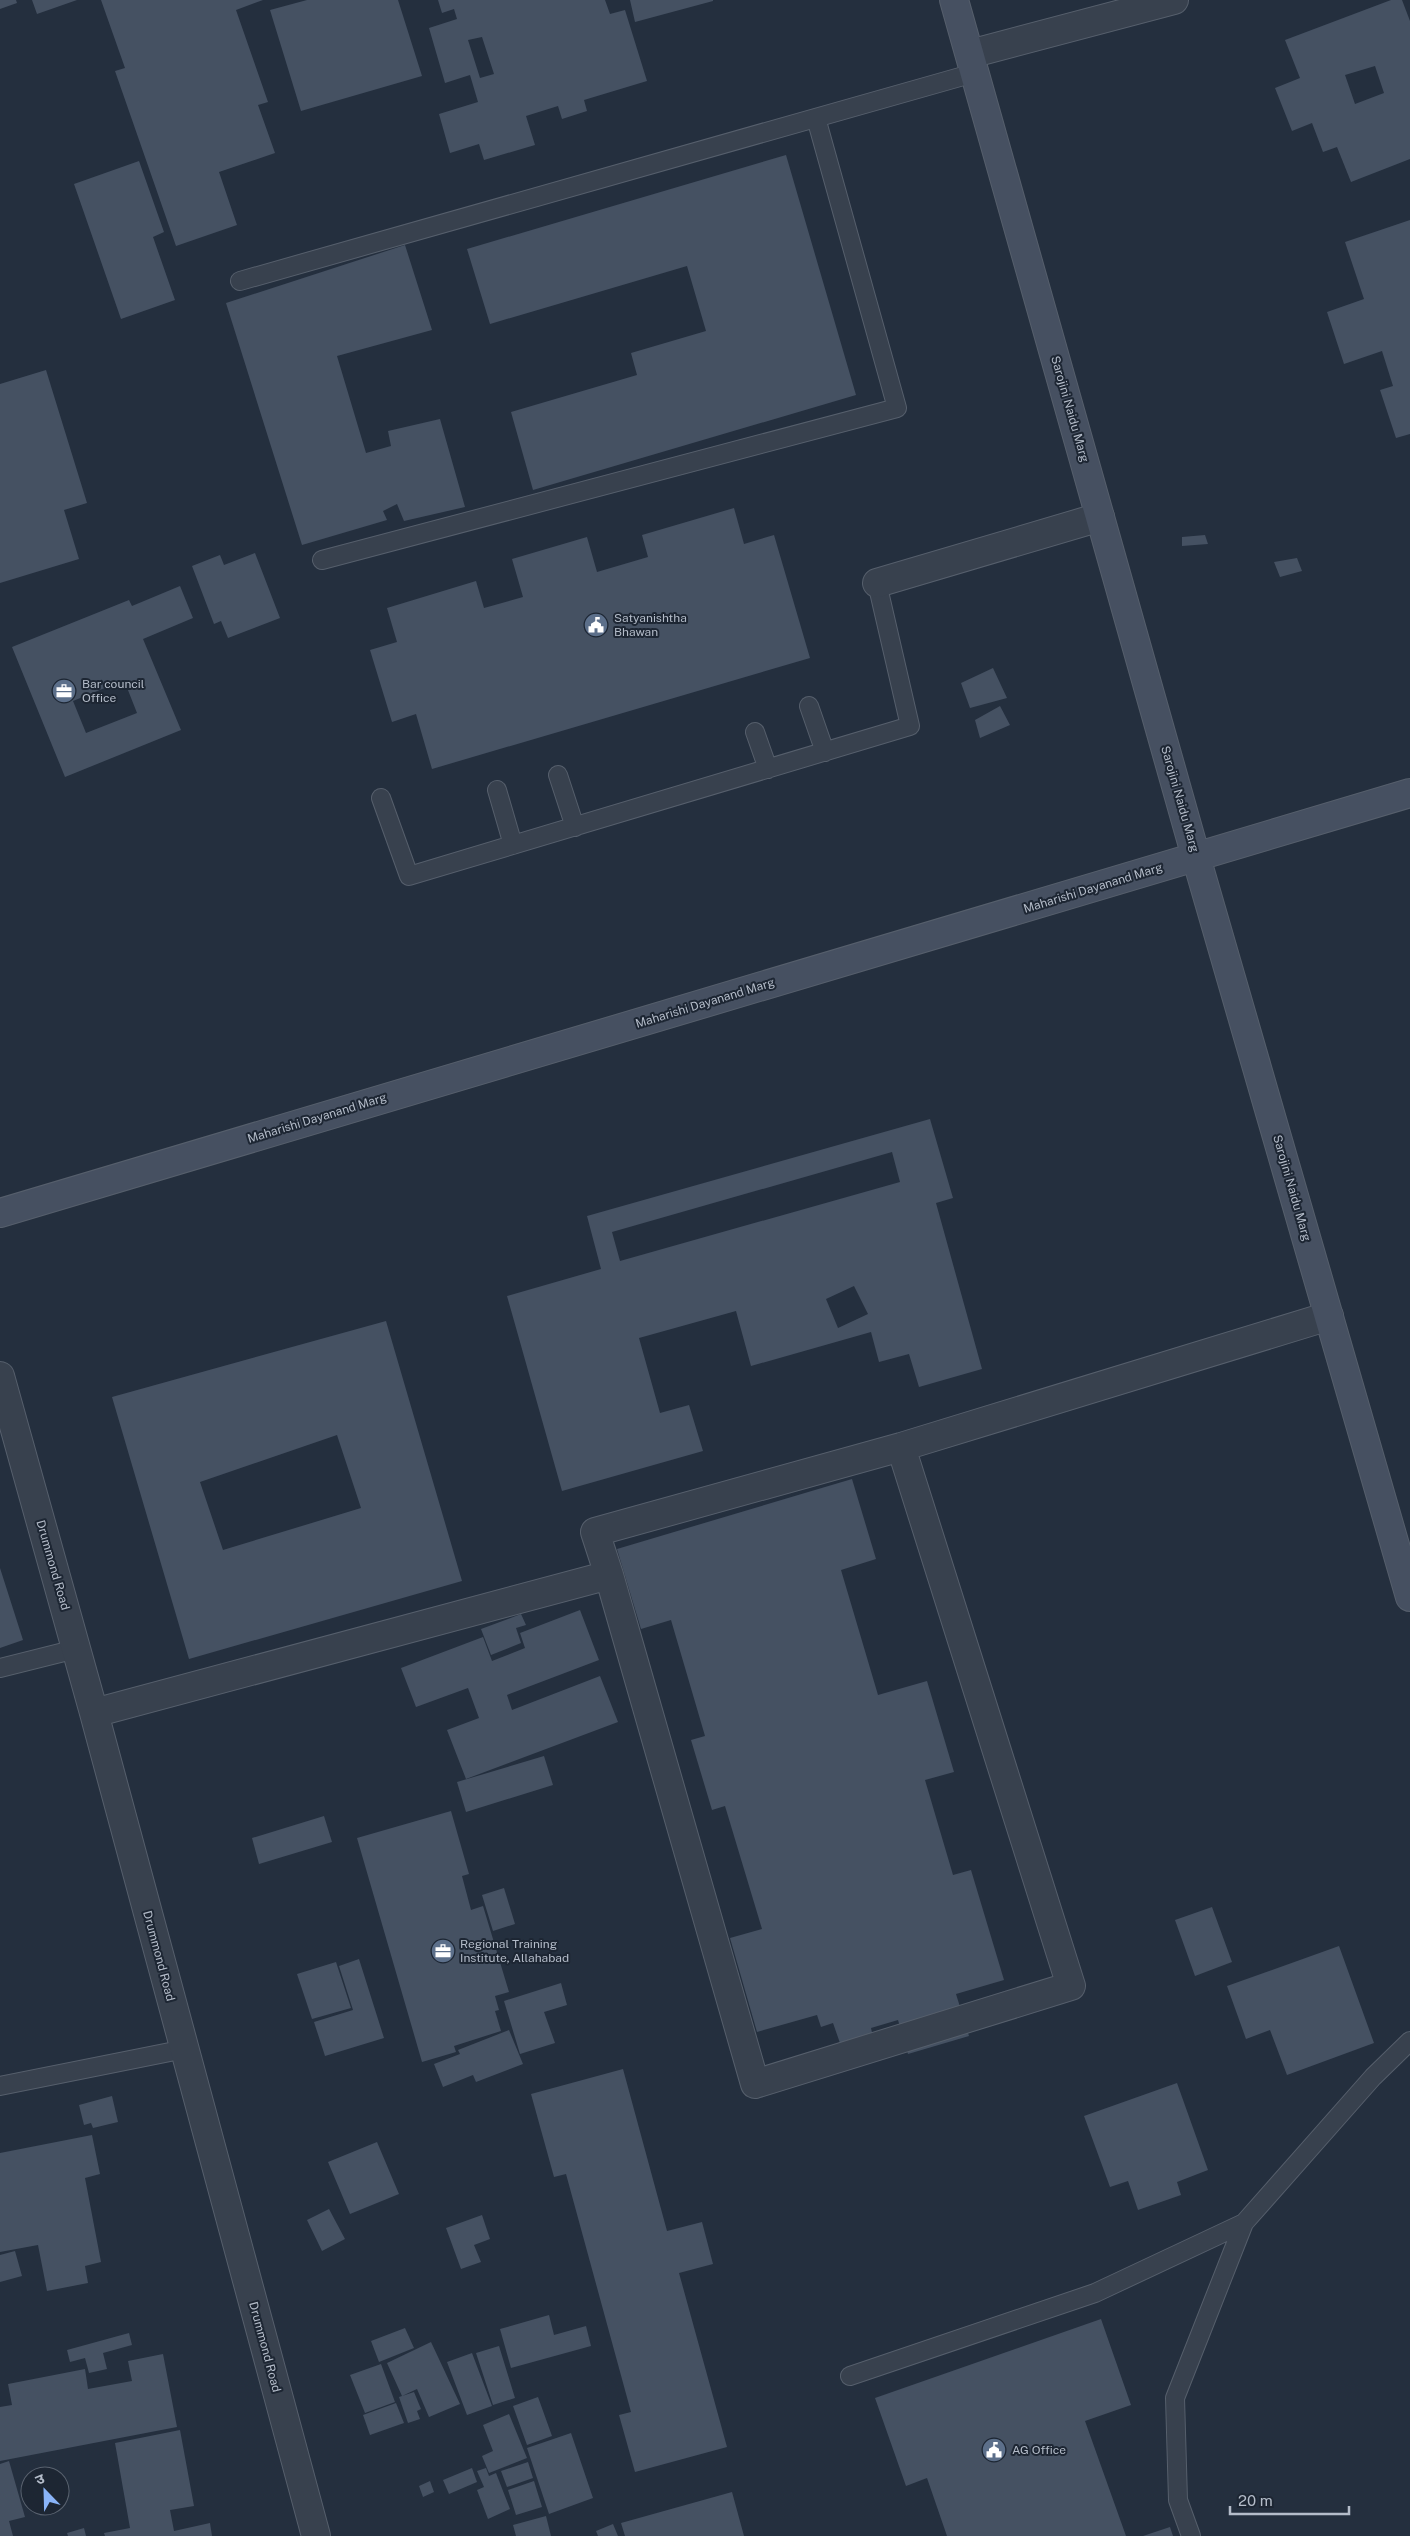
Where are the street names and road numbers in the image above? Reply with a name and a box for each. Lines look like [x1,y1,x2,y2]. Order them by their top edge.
street label: Sarojini Naidu Marg [1048,354,1092,464]
street label: Sarojini Naidu Marg [1158,744,1202,854]
street label: Maharishi Dayanand Marg [1022,860,1164,916]
street label: Maharishi Dayanand Marg [634,975,776,1031]
street label: Maharishi Dayanand Marg [246,1090,388,1146]
street label: Sarojini Naidu Marg [1270,1133,1314,1243]
street label: Drummond Road [33,1518,73,1612]
street label: Drummond Road [140,1909,178,2003]
street label: Drummond Road [246,2300,284,2394]

